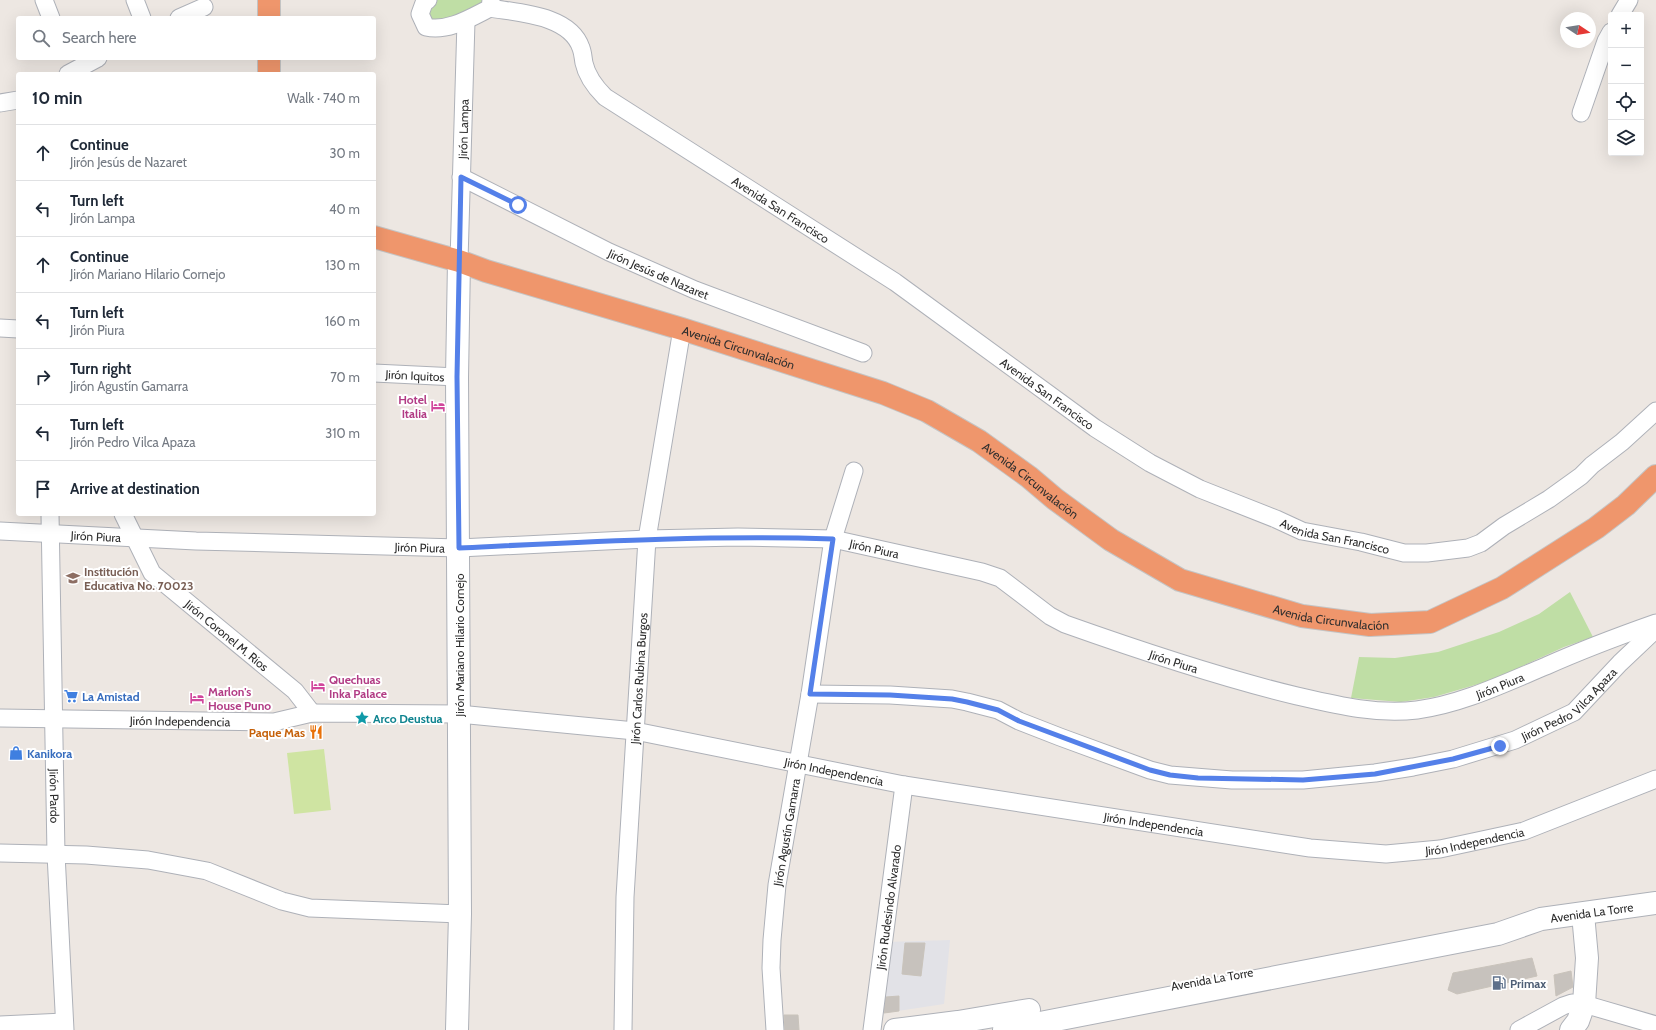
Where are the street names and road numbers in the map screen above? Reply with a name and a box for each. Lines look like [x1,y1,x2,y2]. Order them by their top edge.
street label: Jirón Lampa [454,99,471,160]
street label: Avenida San Francisco [730,173,833,246]
street label: Jirón Jesús de Nazaret [605,245,711,302]
street label: Avenida Circunvalación [681,322,797,372]
street label: Avenida San Francisco [998,354,1098,433]
street label: Jirón Iquitos [384,366,445,384]
street label: Avenida Circunvalación [980,439,1082,522]
street label: Avenida San Francisco [1278,515,1392,557]
street label: Jirón Piura [69,527,122,545]
street label: Jirón Piura [847,535,901,561]
street label: Jirón Piura [393,539,445,555]
street label: Jirón Mariano Hilario Cornejo [452,573,467,718]
street label: Jirón Coronel M. Rios [181,595,272,674]
street label: Avenida Circunvalación [1271,600,1390,633]
street label: Jirón Carlos Rubina Burgos [627,612,650,746]
street label: Jirón Piura [1147,646,1200,676]
street label: Jirón Pedro Vilca Apaza [1518,664,1620,744]
street label: Jirón Piura [1473,669,1526,702]
street label: Jirón Independencia [129,712,231,729]
street label: Jirón Independencia [782,754,885,788]
street label: Jirón Pardo [47,768,63,824]
street label: Jirón Agustín Gamarra [769,777,803,888]
street label: Jirón Independencia [1102,808,1205,839]
street label: Jirón Independencia [1424,824,1526,858]
street label: Jirón Rudesindo Alvarado [872,843,904,971]
street label: Avenida La Torre [1549,899,1634,925]
street label: Avenida La Torre [1170,964,1254,994]

